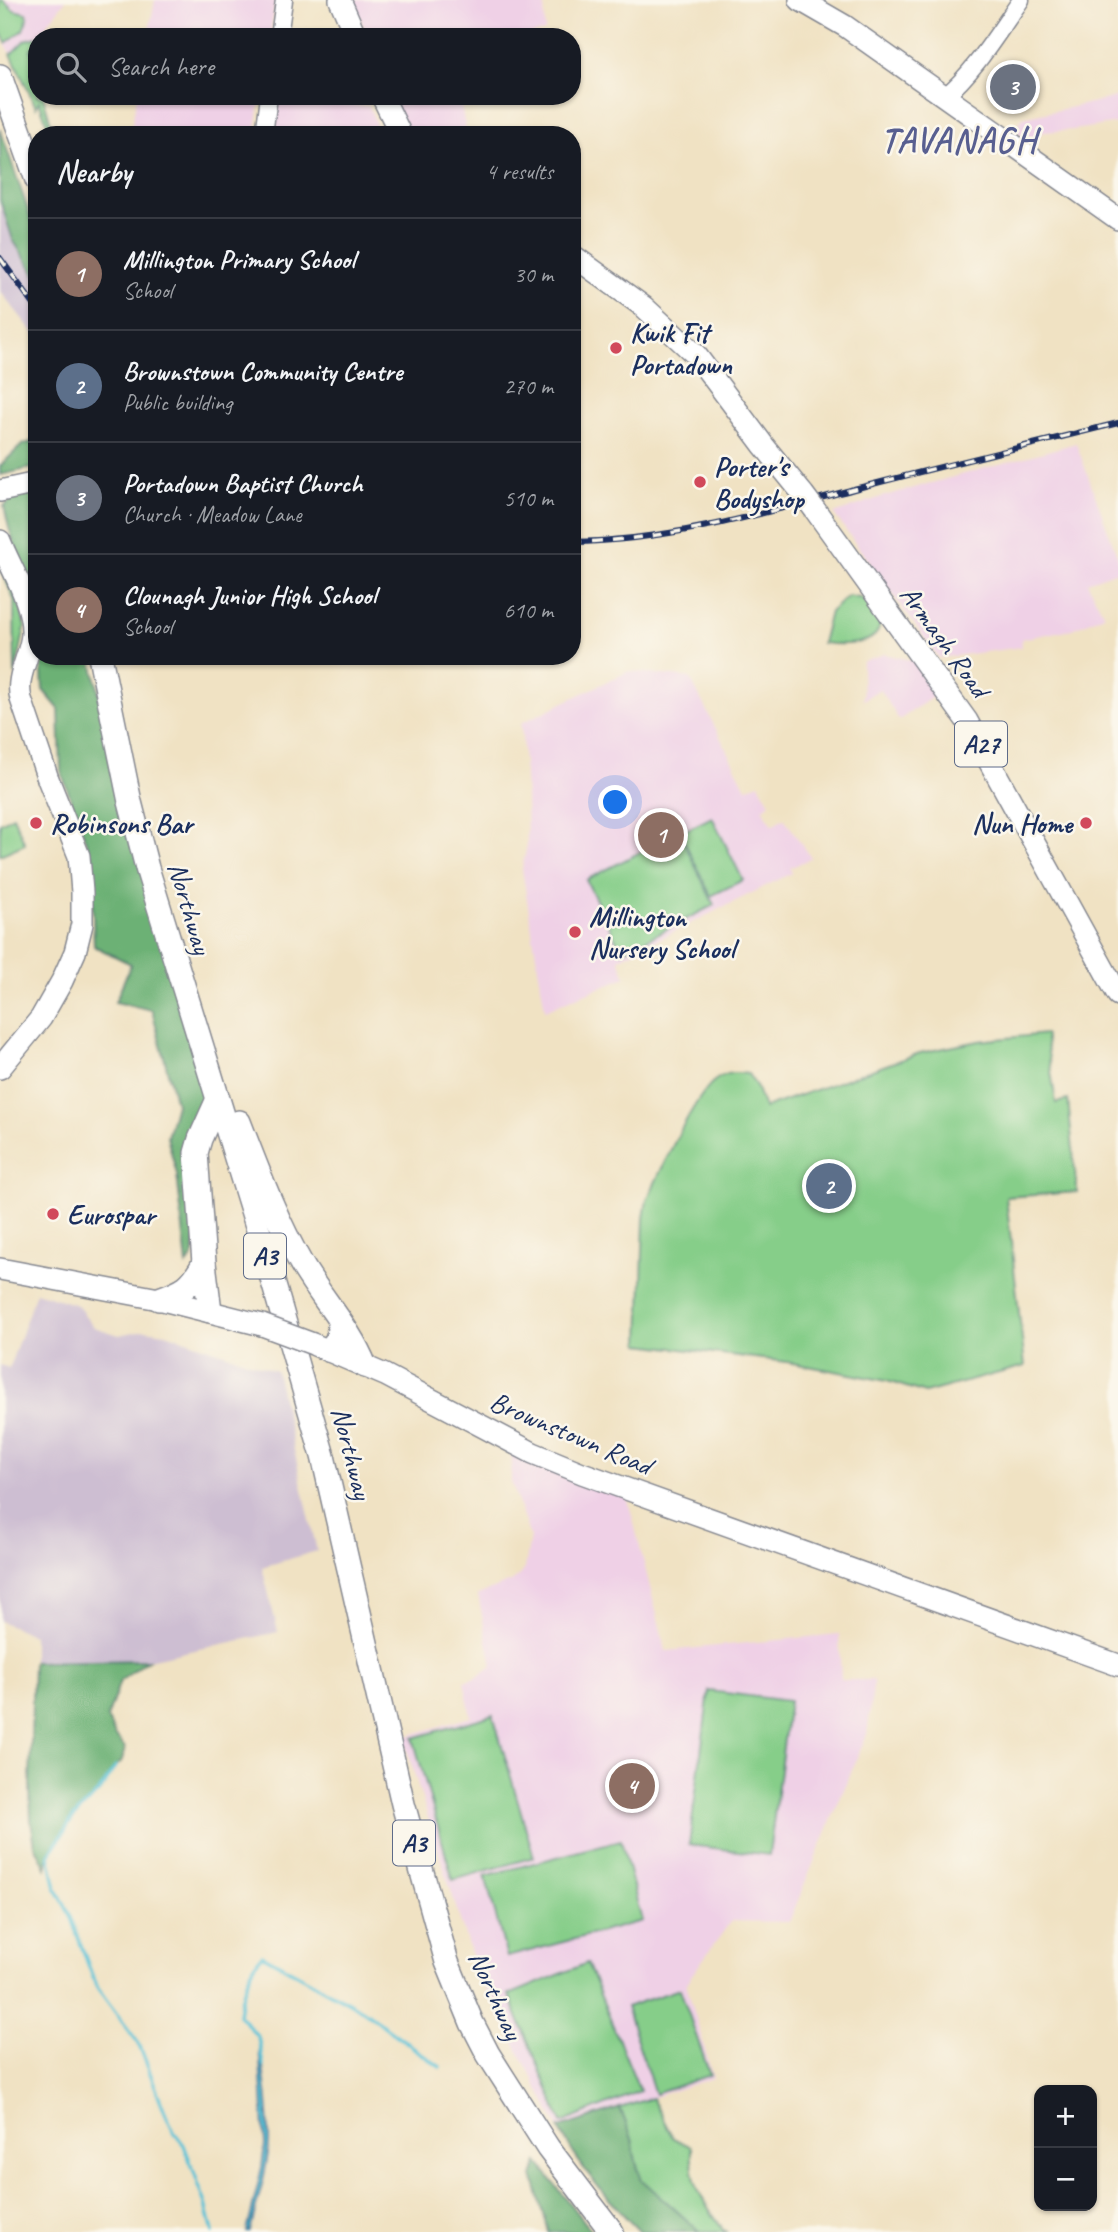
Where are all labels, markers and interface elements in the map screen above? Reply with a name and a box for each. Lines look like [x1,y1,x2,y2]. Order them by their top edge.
search box [28,28,581,105]
icon: search [52,48,90,86]
text: Search here [108,50,214,83]
pin: 3 [990,61,1036,113]
district label: TAVANAGH [881,118,1042,163]
text: Nearby [56,153,132,191]
text: 4 results [486,157,553,186]
text: Millington Primary School [123,243,355,276]
text: 1 [74,260,84,289]
text: 30 m [514,260,553,289]
text: School [123,276,172,305]
place label: Kwik Fit Portadown [630,315,733,382]
marker: Kwik Fit Portadown [608,340,624,356]
text: Brownstown Community Centre [123,355,402,388]
text: 2 [74,372,84,401]
text: 270 m [504,372,553,401]
text: Public building [123,388,232,417]
place label: Porter's Bodyshop [714,449,806,517]
text: Portadown Baptist Church [123,467,363,500]
marker: Porter's Bodyshop [692,474,708,490]
text: 3 [74,484,84,513]
text: 510 m [504,484,553,513]
text: Church · Meadow Lane [123,500,302,529]
street label: Armagh Road [893,578,1000,707]
text: Clounagh Junior High School [123,579,376,612]
text: 4 [74,596,84,625]
text: 610 m [504,596,553,625]
text: School [123,612,172,641]
road number: A27 [955,722,1007,766]
your location [598,785,632,819]
place label: Robinsons Bar [50,806,195,841]
place label: Nun Home [972,806,1075,841]
pin: 1 [638,809,684,861]
marker: Robinsons Bar [28,815,44,831]
marker: Nun Home [1078,815,1094,831]
street label: Northway [160,858,220,960]
place label: Millington Nursery School [589,899,741,966]
marker: Millington Nursery School [567,924,583,940]
pin: 2 [806,1160,852,1212]
place label: Eurospar [67,1197,158,1232]
marker: Eurospar [45,1206,61,1222]
road number: A3 [244,1233,286,1278]
street label: Brownstown Road [485,1383,661,1484]
street label: Northway [324,1403,381,1505]
pin: 4 [609,1760,655,1812]
road number: A3 [393,1820,435,1866]
street label: Northway [461,1945,532,2047]
map controls [1034,2085,1097,2211]
button: + [1034,2085,1097,2148]
button: − [1034,2148,1097,2211]

